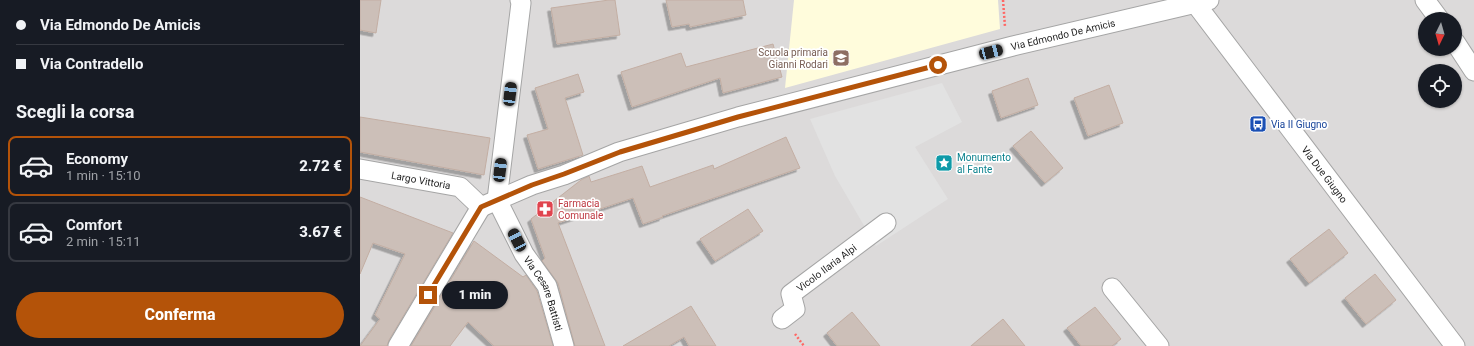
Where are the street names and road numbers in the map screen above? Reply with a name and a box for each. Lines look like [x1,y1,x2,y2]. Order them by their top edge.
street label: Via Edmondo De Amicis [1010,17,1116,52]
street label: Via Due Giugno [1299,144,1350,205]
street label: Largo Vittoria [390,170,452,191]
street label: Vicolo Ilaria Alpi [795,242,859,294]
street label: Via Cesare Battisti [521,254,564,332]

